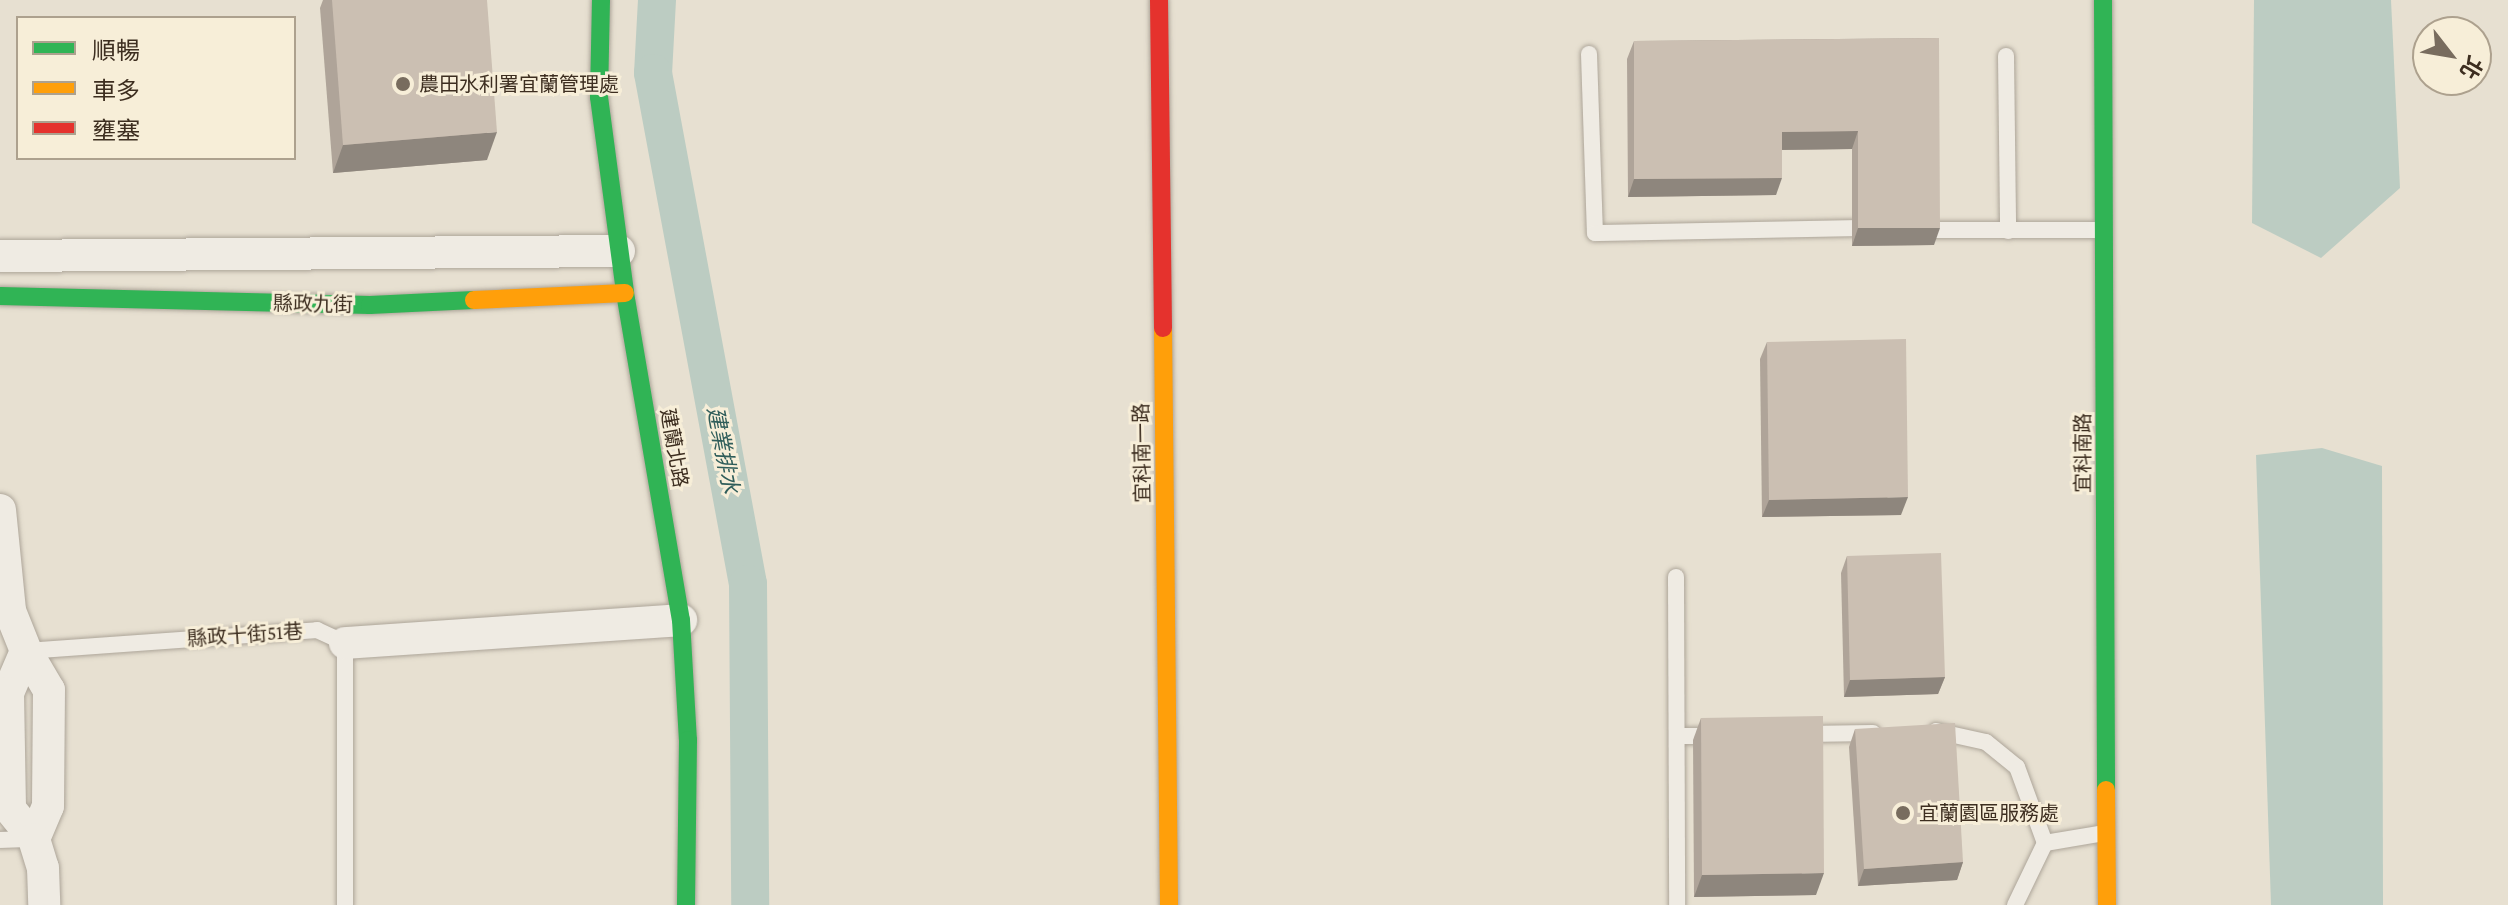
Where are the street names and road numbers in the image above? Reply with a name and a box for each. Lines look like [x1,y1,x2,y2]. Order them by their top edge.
street label: 縣政九街 [273,291,353,317]
street label: 宜科南一路 [1129,403,1155,503]
street label: 建蘭北路 [655,407,693,489]
street label: 宜科南路 [2071,413,2095,493]
street label: 縣政十街51巷 [186,619,304,651]

